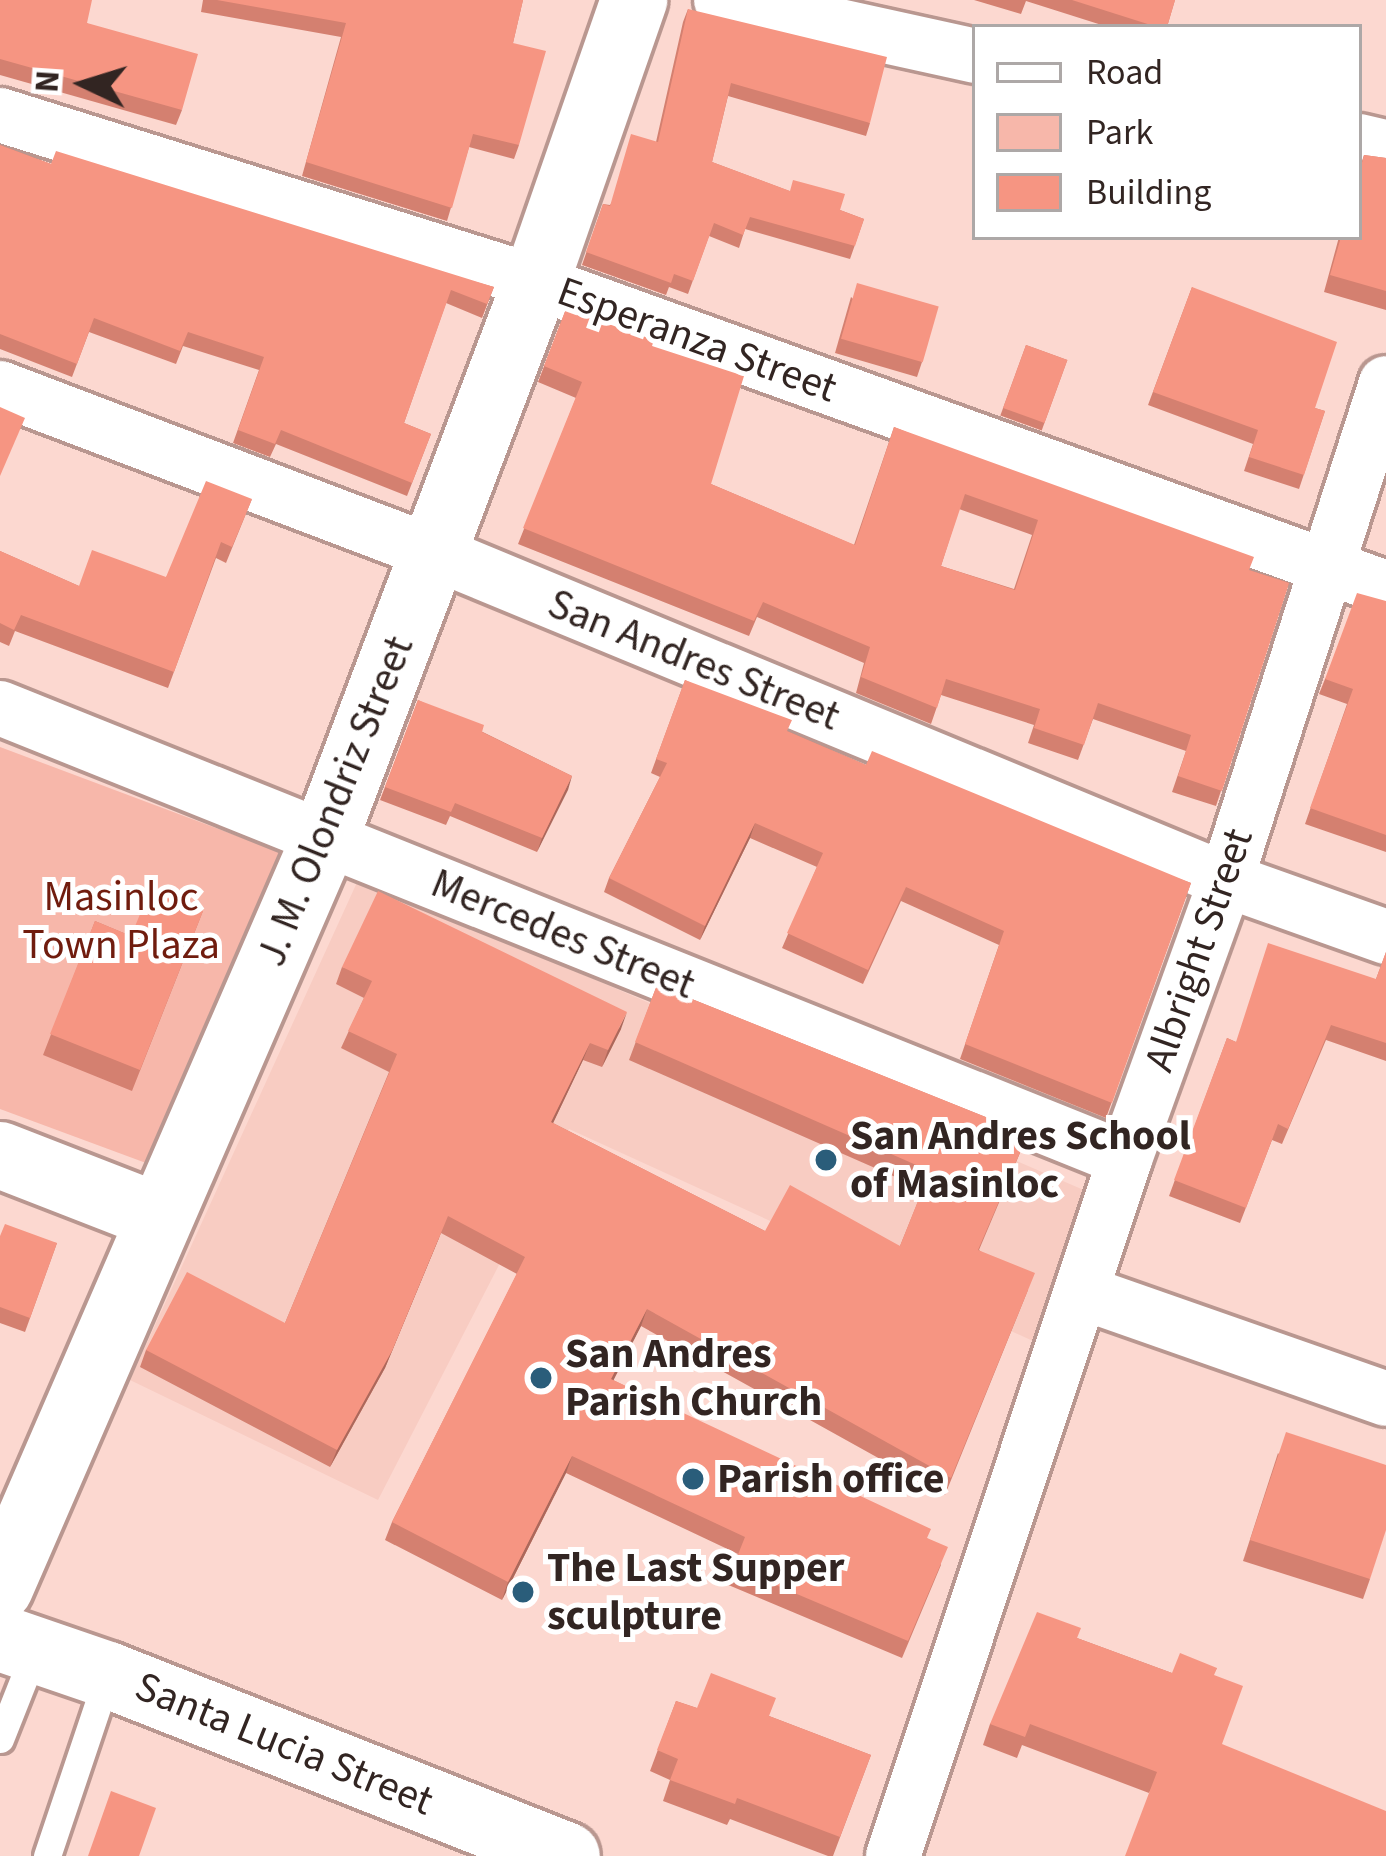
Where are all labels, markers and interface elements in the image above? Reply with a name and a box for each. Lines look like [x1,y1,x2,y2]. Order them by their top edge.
north arrow [24,24,144,144]
legend [972,24,1362,240]
text: Road [1086,47,1163,98]
text: N [23,69,72,94]
text: Park [1086,107,1153,158]
text: Building [1086,167,1211,218]
street label: Esperanza Street [551,266,843,414]
street label: San Andres Street [541,579,847,741]
street label: J. M. Olondriz Street [246,629,424,973]
street label: Albright Street [1134,822,1264,1078]
street label: Mercedes Street [424,858,702,1010]
park label: Masinloc Town Plaza [22,872,220,970]
place label: San Andres School of Masinloc [850,1111,1191,1210]
marker: San Andres School of Masinloc [813,1147,839,1173]
place label: San Andres Parish Church [565,1329,822,1428]
marker: San Andres Parish Church [528,1365,554,1391]
place label: Parish office [717,1454,945,1504]
marker: Parish office [680,1466,706,1492]
place label: The Last Supper sculpture [547,1543,844,1642]
marker: The Last Supper sculpture [510,1579,536,1605]
street label: Santa Lucia Street [128,1661,440,1827]

